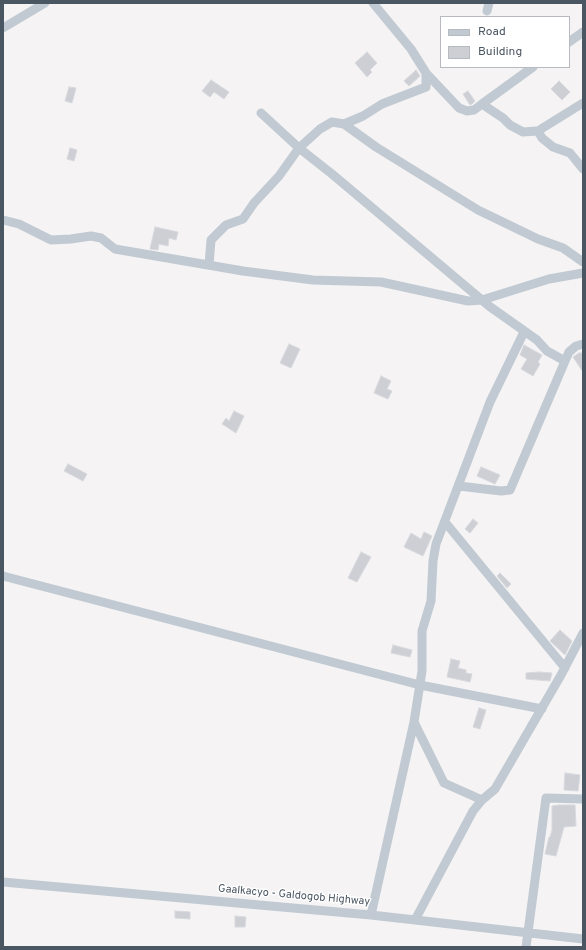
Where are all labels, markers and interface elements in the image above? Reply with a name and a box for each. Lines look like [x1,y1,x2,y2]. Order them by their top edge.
legend [440,16,570,68]
text: Road [478,24,506,40]
text: Building [478,44,522,60]
street label: Gaalkacyo - Galdogob Highway [217,883,371,909]

